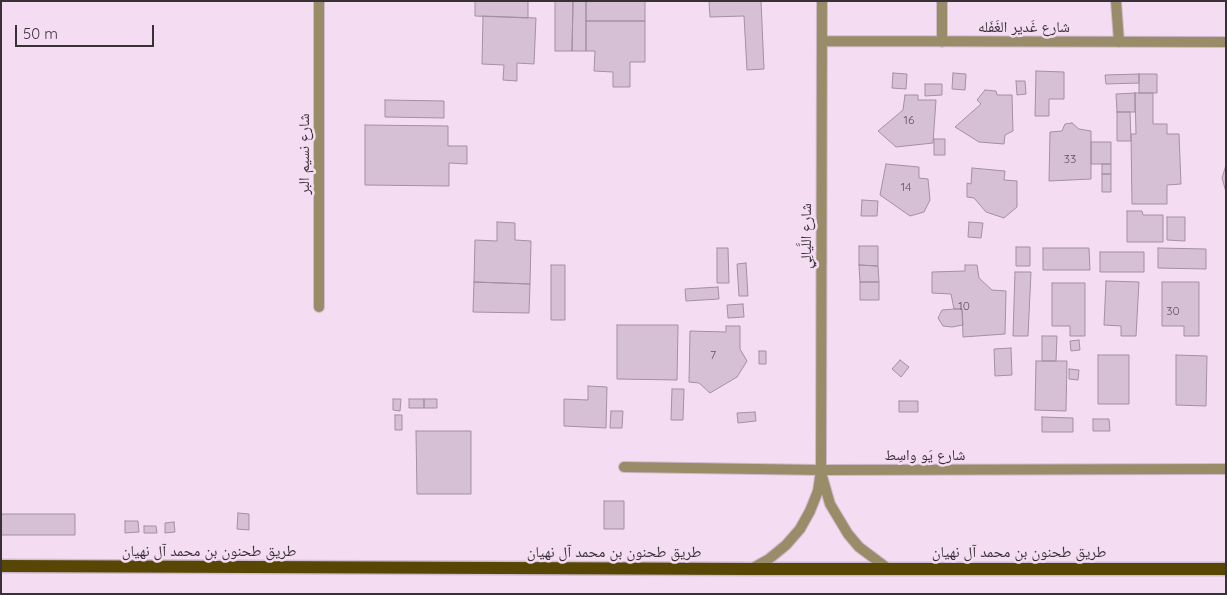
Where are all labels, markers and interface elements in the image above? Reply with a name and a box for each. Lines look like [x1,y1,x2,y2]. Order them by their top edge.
scale bar [18,15,156,47]
street label: شارع غَدير الغَفَله [978,18,1070,36]
text: 50 m [23,24,58,43]
street label: شارع نسيم البر [295,113,313,195]
house number: 16 [904,113,914,127]
house number: 33 [1064,152,1076,166]
house number: 14 [901,180,911,194]
street label: شارع اللَّيالِي [797,203,815,269]
house number: 10 [958,299,970,313]
house number: 30 [1166,304,1180,318]
house number: 7 [710,348,716,362]
street label: شارع يَو واسِط [885,446,965,464]
street label: طريق طحنون بن محمد آل نهيان [122,542,296,560]
street label: طريق طحنون بن محمد آل نهيان [527,543,701,561]
street label: طريق طحنون بن محمد آل نهيان [932,543,1106,561]

